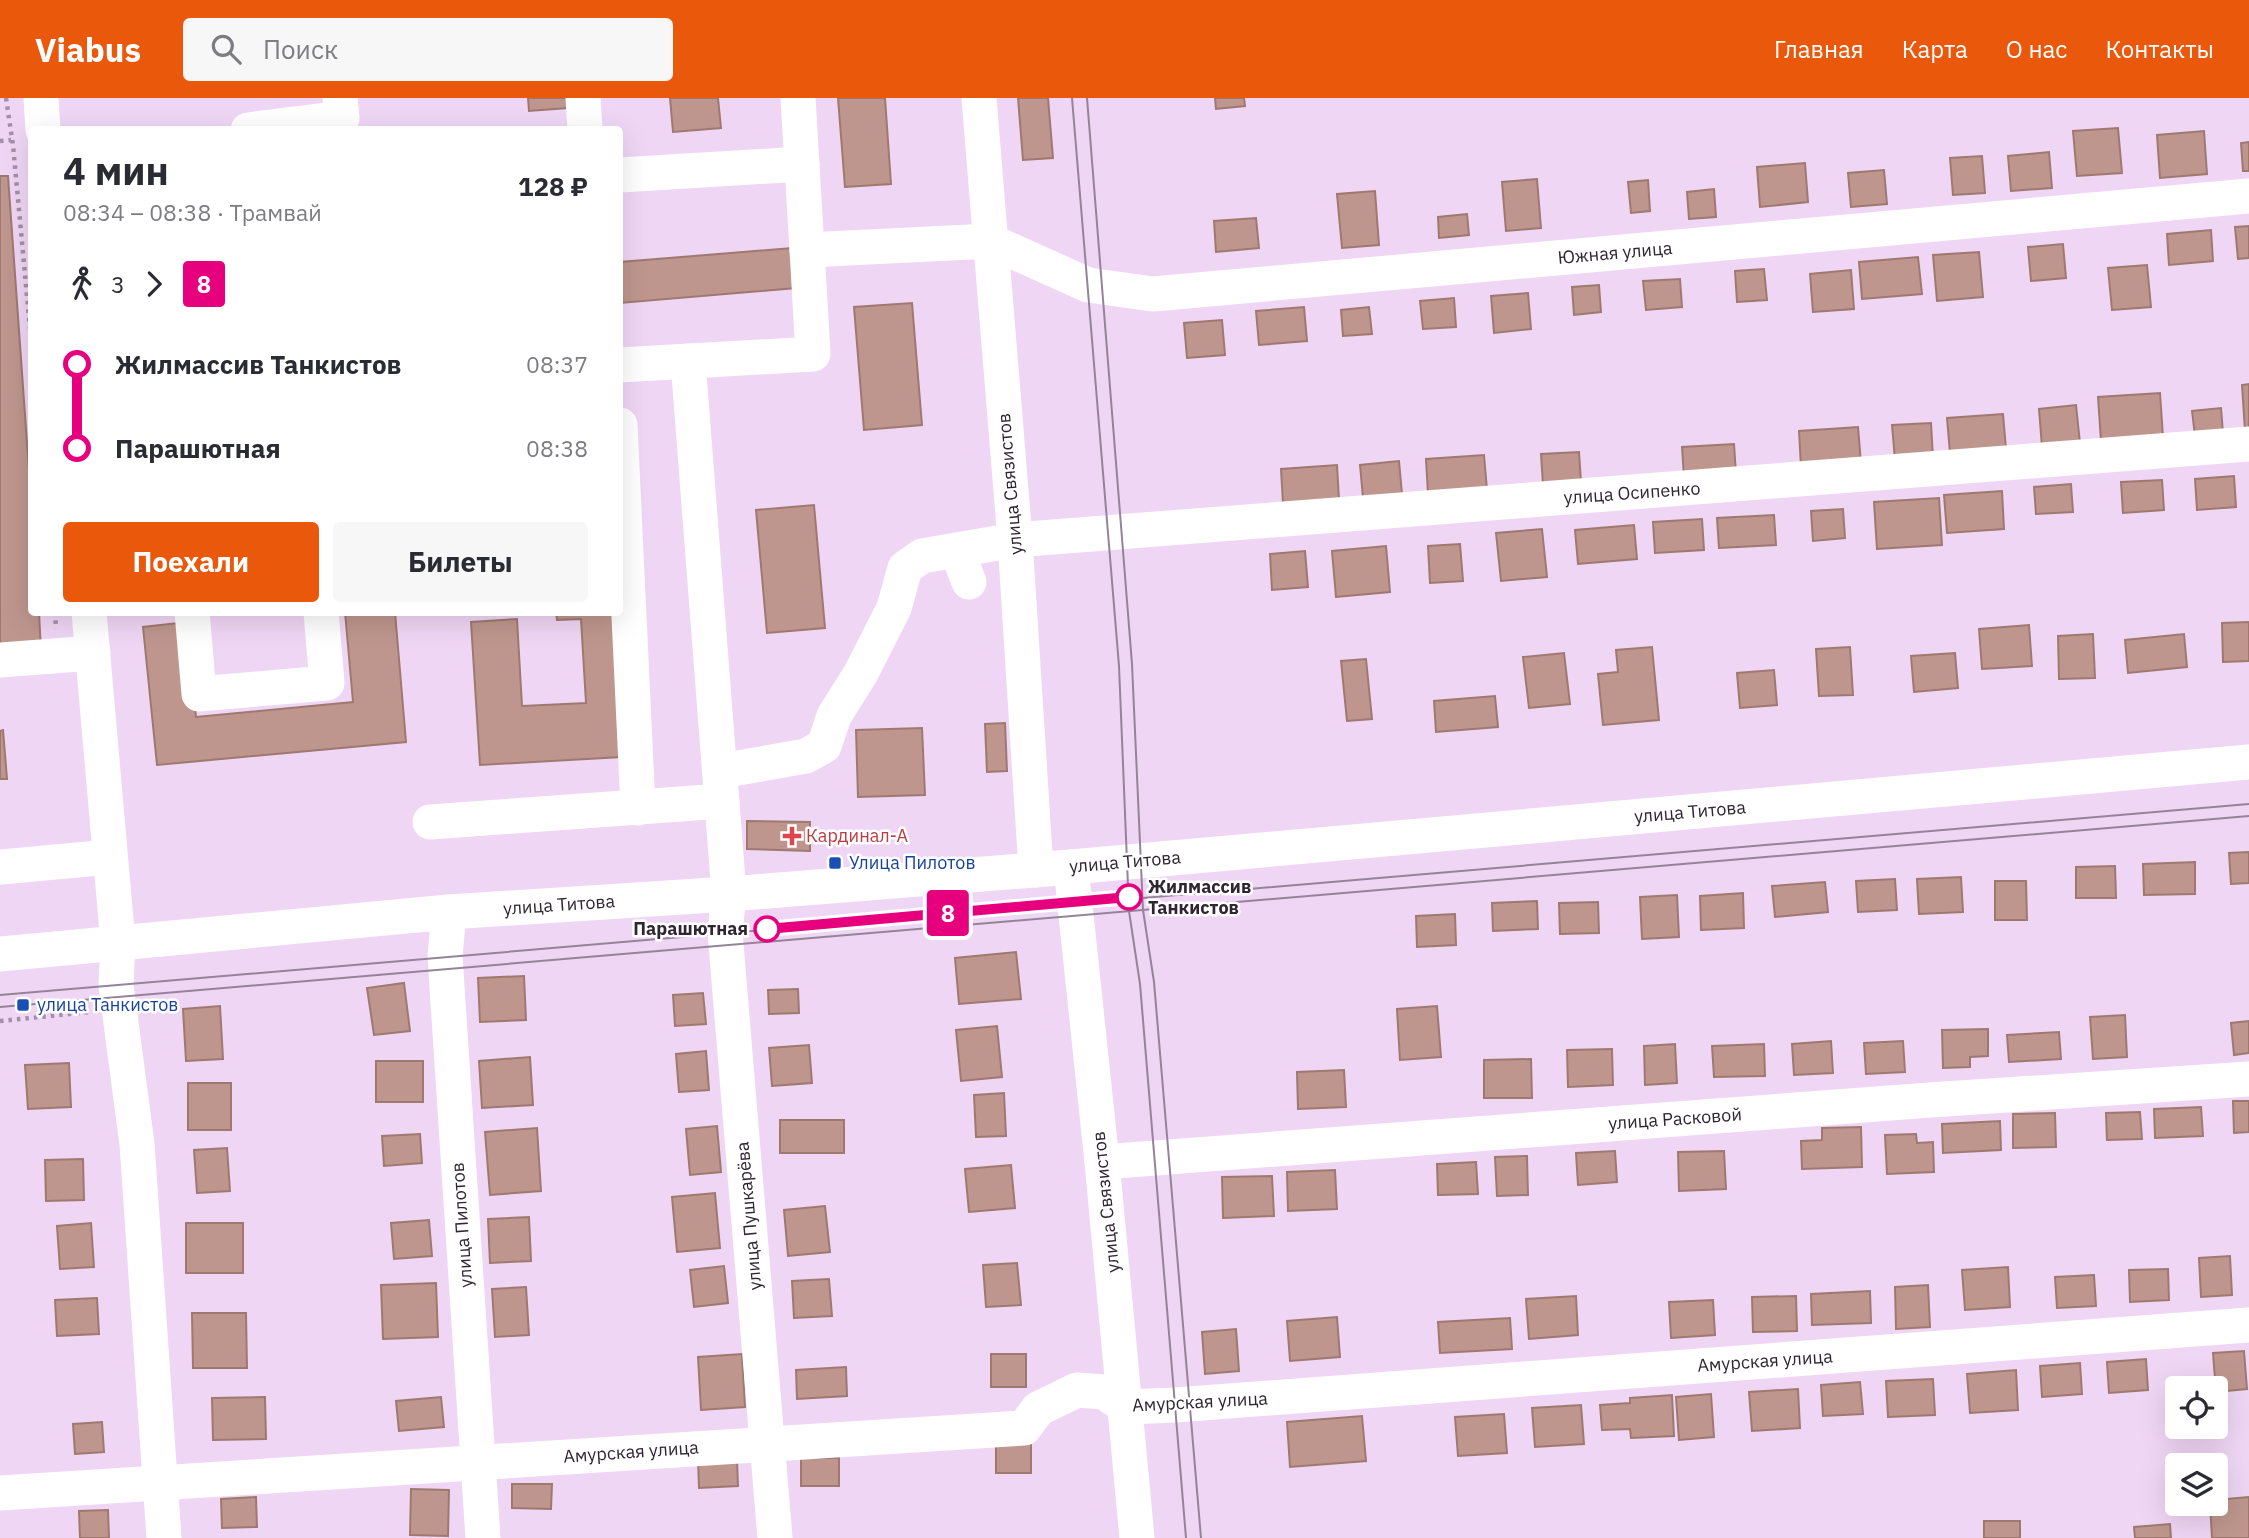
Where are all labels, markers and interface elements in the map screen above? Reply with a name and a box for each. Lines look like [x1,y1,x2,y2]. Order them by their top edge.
search box [183,18,673,81]
text: Viabus [35,28,141,71]
icon: search [207,30,245,68]
text: Поиск [263,32,338,66]
text: Главная [1774,33,1864,65]
text: Карта [1902,33,1968,65]
text: О нас [2006,33,2067,65]
text: Контакты [2105,33,2214,65]
text: 4 мин [63,146,169,195]
text: 128 ₽ [518,169,588,203]
text: 08:34 – 08:38 · Трамвай [63,197,322,227]
street label: Южная улица [1557,236,1674,269]
icon: walk [63,265,101,303]
icon: forward [135,265,173,303]
text: 8 [197,268,211,300]
text: 3 [111,269,125,299]
text: Жилмассив Танкистов [115,347,402,381]
text: 08:37 [526,349,588,379]
street label: улица Связистов [992,412,1027,556]
text: Парашютная [115,431,281,465]
text: 08:38 [526,433,588,463]
street label: улица Осипенко [1563,476,1701,509]
button: Поехали [63,522,319,602]
button: Билеты [333,522,588,602]
street label: улица Титова [1633,795,1747,828]
place label: Кардинал-А [806,824,909,847]
marker: Кардинал-А [784,828,800,844]
street label: улица Титова [1068,845,1182,878]
place label: Улица Пилотов [849,851,975,874]
marker: Улица Пилотов [827,855,843,871]
place label: Жилмассив Танкистов [1148,875,1251,919]
marker: Жилмассив Танкистов [1116,884,1142,910]
street label: улица Титова [502,889,616,920]
line badge: 8 [925,890,971,936]
text: 8 [941,897,955,929]
marker: Парашютная [754,916,780,942]
place label: Парашютная [633,917,748,940]
place label: улица Танкистов [37,993,178,1016]
marker: улица Танкистов [15,997,31,1013]
street label: улица Расковой [1607,1102,1743,1135]
street label: улица Связистов [1087,1130,1124,1274]
street label: улица Пушкарёва [731,1140,766,1291]
street label: улица Пилотов [446,1162,477,1288]
street label: Амурская улица [1697,1344,1834,1377]
map controls [2165,1376,2228,1516]
button: locate [2165,1376,2228,1439]
street label: Амурская улица [1132,1386,1269,1417]
street label: Амурская улица [563,1435,700,1468]
button: layers [2165,1453,2228,1516]

